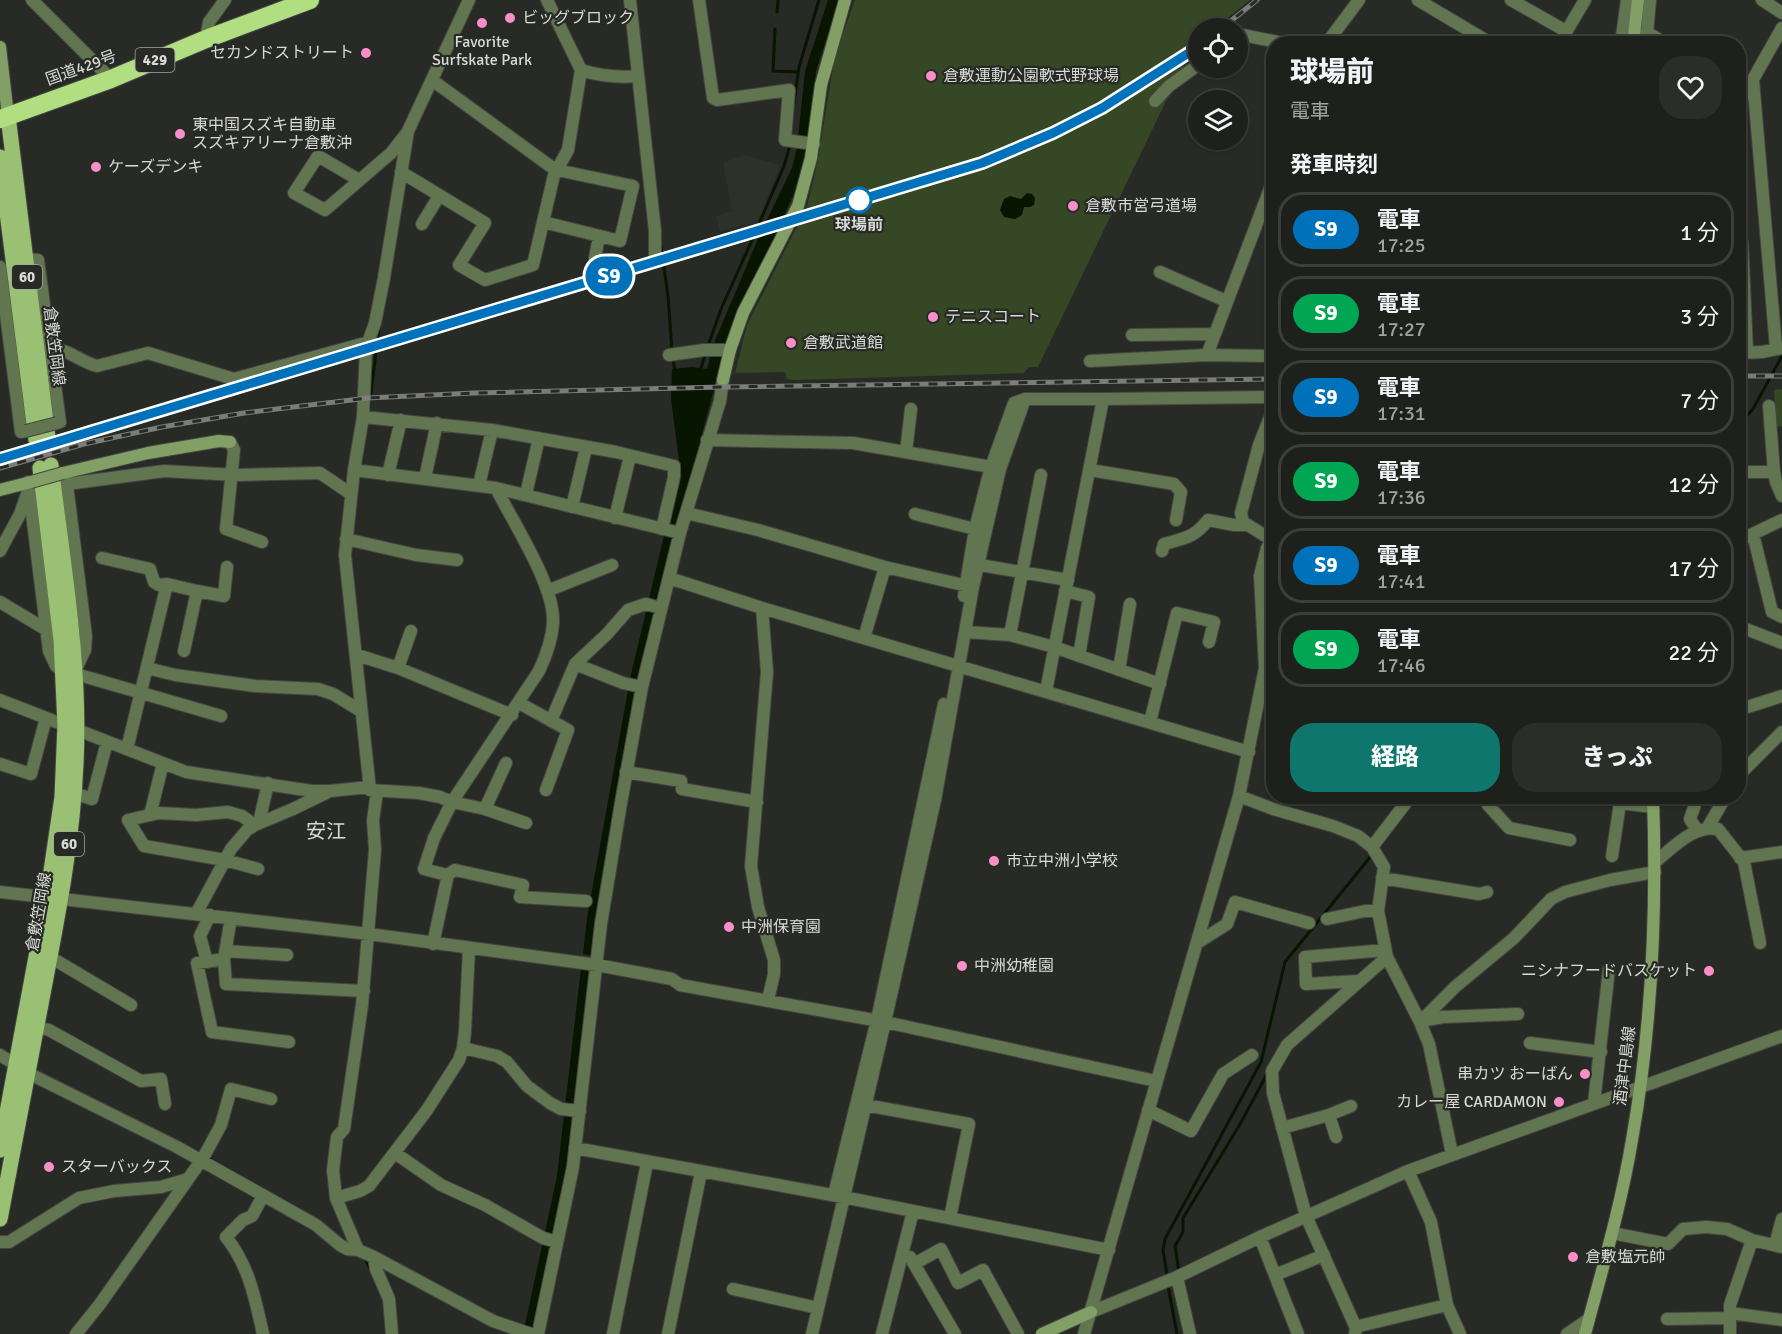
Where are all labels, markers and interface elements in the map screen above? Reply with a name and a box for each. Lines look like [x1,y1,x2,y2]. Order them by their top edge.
place label: ビッグブロック [522,8,634,28]
marker: ビッグブロック [503,11,517,25]
marker: Favorite Surfskate Park [475,16,489,30]
map controls [1188,18,1248,150]
button: locate [1188,18,1248,78]
place label: Favorite Surfskate Park [432,32,532,70]
place label: セカンドストリート [210,43,354,63]
street label: 国道429号 [43,46,119,90]
marker: セカンドストリート [359,46,373,60]
road number: 429 [136,48,174,72]
text: 球場前 [1290,55,1374,89]
button: heart [1659,56,1722,119]
place label: 倉敷運動公園軟式野球場 [943,66,1119,86]
marker: 倉敷運動公園軟式野球場 [924,69,938,83]
button: layers [1188,90,1248,150]
text: 電車 [1290,99,1330,124]
place label: 東中国スズキ自動車 スズキアリーナ倉敷沖 [192,115,352,153]
marker: 東中国スズキ自動車 スズキアリーナ倉敷沖 [173,127,187,141]
text: 発車時刻 [1290,151,1378,178]
place label: ケーズデンキ [108,157,203,177]
marker: ケーズデンキ [89,160,103,174]
marker: 球場前 [846,187,872,213]
place label: 倉敷市営弓道場 [1085,196,1197,216]
marker: 倉敷市営弓道場 [1066,199,1080,213]
text: 電車 [1377,206,1421,233]
place label: 球場前 [835,215,883,235]
text: S9 [1314,216,1338,242]
text: 1 分 [1680,219,1719,246]
text: 17:25 [1377,233,1426,258]
line badge: S9 [582,256,636,296]
text: S9 [597,263,621,289]
road number: 60 [12,265,42,289]
text: 電車 [1377,290,1421,317]
text: S9 [1314,300,1338,326]
text: 3 分 [1680,303,1719,330]
street label: 倉敷笠岡線 [39,305,69,387]
place label: テニスコート [945,307,1041,327]
marker: テニスコート [926,310,940,324]
text: 17:27 [1377,317,1426,342]
place label: 倉敷武道館 [803,333,883,353]
marker: 倉敷武道館 [784,336,798,350]
text: 電車 [1377,374,1421,401]
text: S9 [1314,384,1338,410]
text: 7 分 [1680,387,1719,414]
text: 17:31 [1377,401,1426,426]
text: 電車 [1377,458,1421,485]
text: S9 [1314,468,1338,494]
text: 12 分 [1668,471,1719,498]
text: 17:36 [1377,485,1426,510]
text: 電車 [1377,542,1421,569]
text: S9 [1314,552,1338,578]
text: 17 分 [1668,555,1719,582]
text: 17:41 [1377,569,1426,594]
text: 電車 [1377,626,1421,653]
text: S9 [1314,636,1338,662]
text: 22 分 [1668,639,1719,666]
text: 17:46 [1377,653,1426,678]
button: 経路 [1290,723,1500,792]
button: きっぷ [1512,723,1722,792]
district label: 安江 [306,819,346,844]
road number: 60 [54,832,84,856]
place label: 市立中洲小学校 [1006,851,1118,871]
marker: 市立中洲小学校 [987,854,1001,868]
street label: 倉敷笠岡線 [22,871,56,953]
place label: 中洲保育園 [741,917,821,937]
marker: 中洲保育園 [722,920,736,934]
place label: 中洲幼稚園 [974,956,1054,976]
marker: 中洲幼稚園 [955,959,969,973]
place label: ニシナフードバスケット [1521,961,1697,981]
marker: ニシナフードバスケット [1702,964,1716,978]
street label: 酒津中島線 [1610,1025,1640,1107]
place label: 串カツ おーばん [1457,1064,1573,1084]
marker: 串カツ おーばん [1578,1067,1592,1081]
place label: カレー屋 CARDAMON [1396,1092,1547,1112]
marker: カレー屋 CARDAMON [1552,1095,1566,1109]
place label: スターバックス [61,1157,172,1177]
marker: スターバックス [42,1160,56,1174]
place label: 倉敷塩元帥 [1585,1247,1665,1267]
marker: 倉敷塩元帥 [1566,1250,1580,1264]

